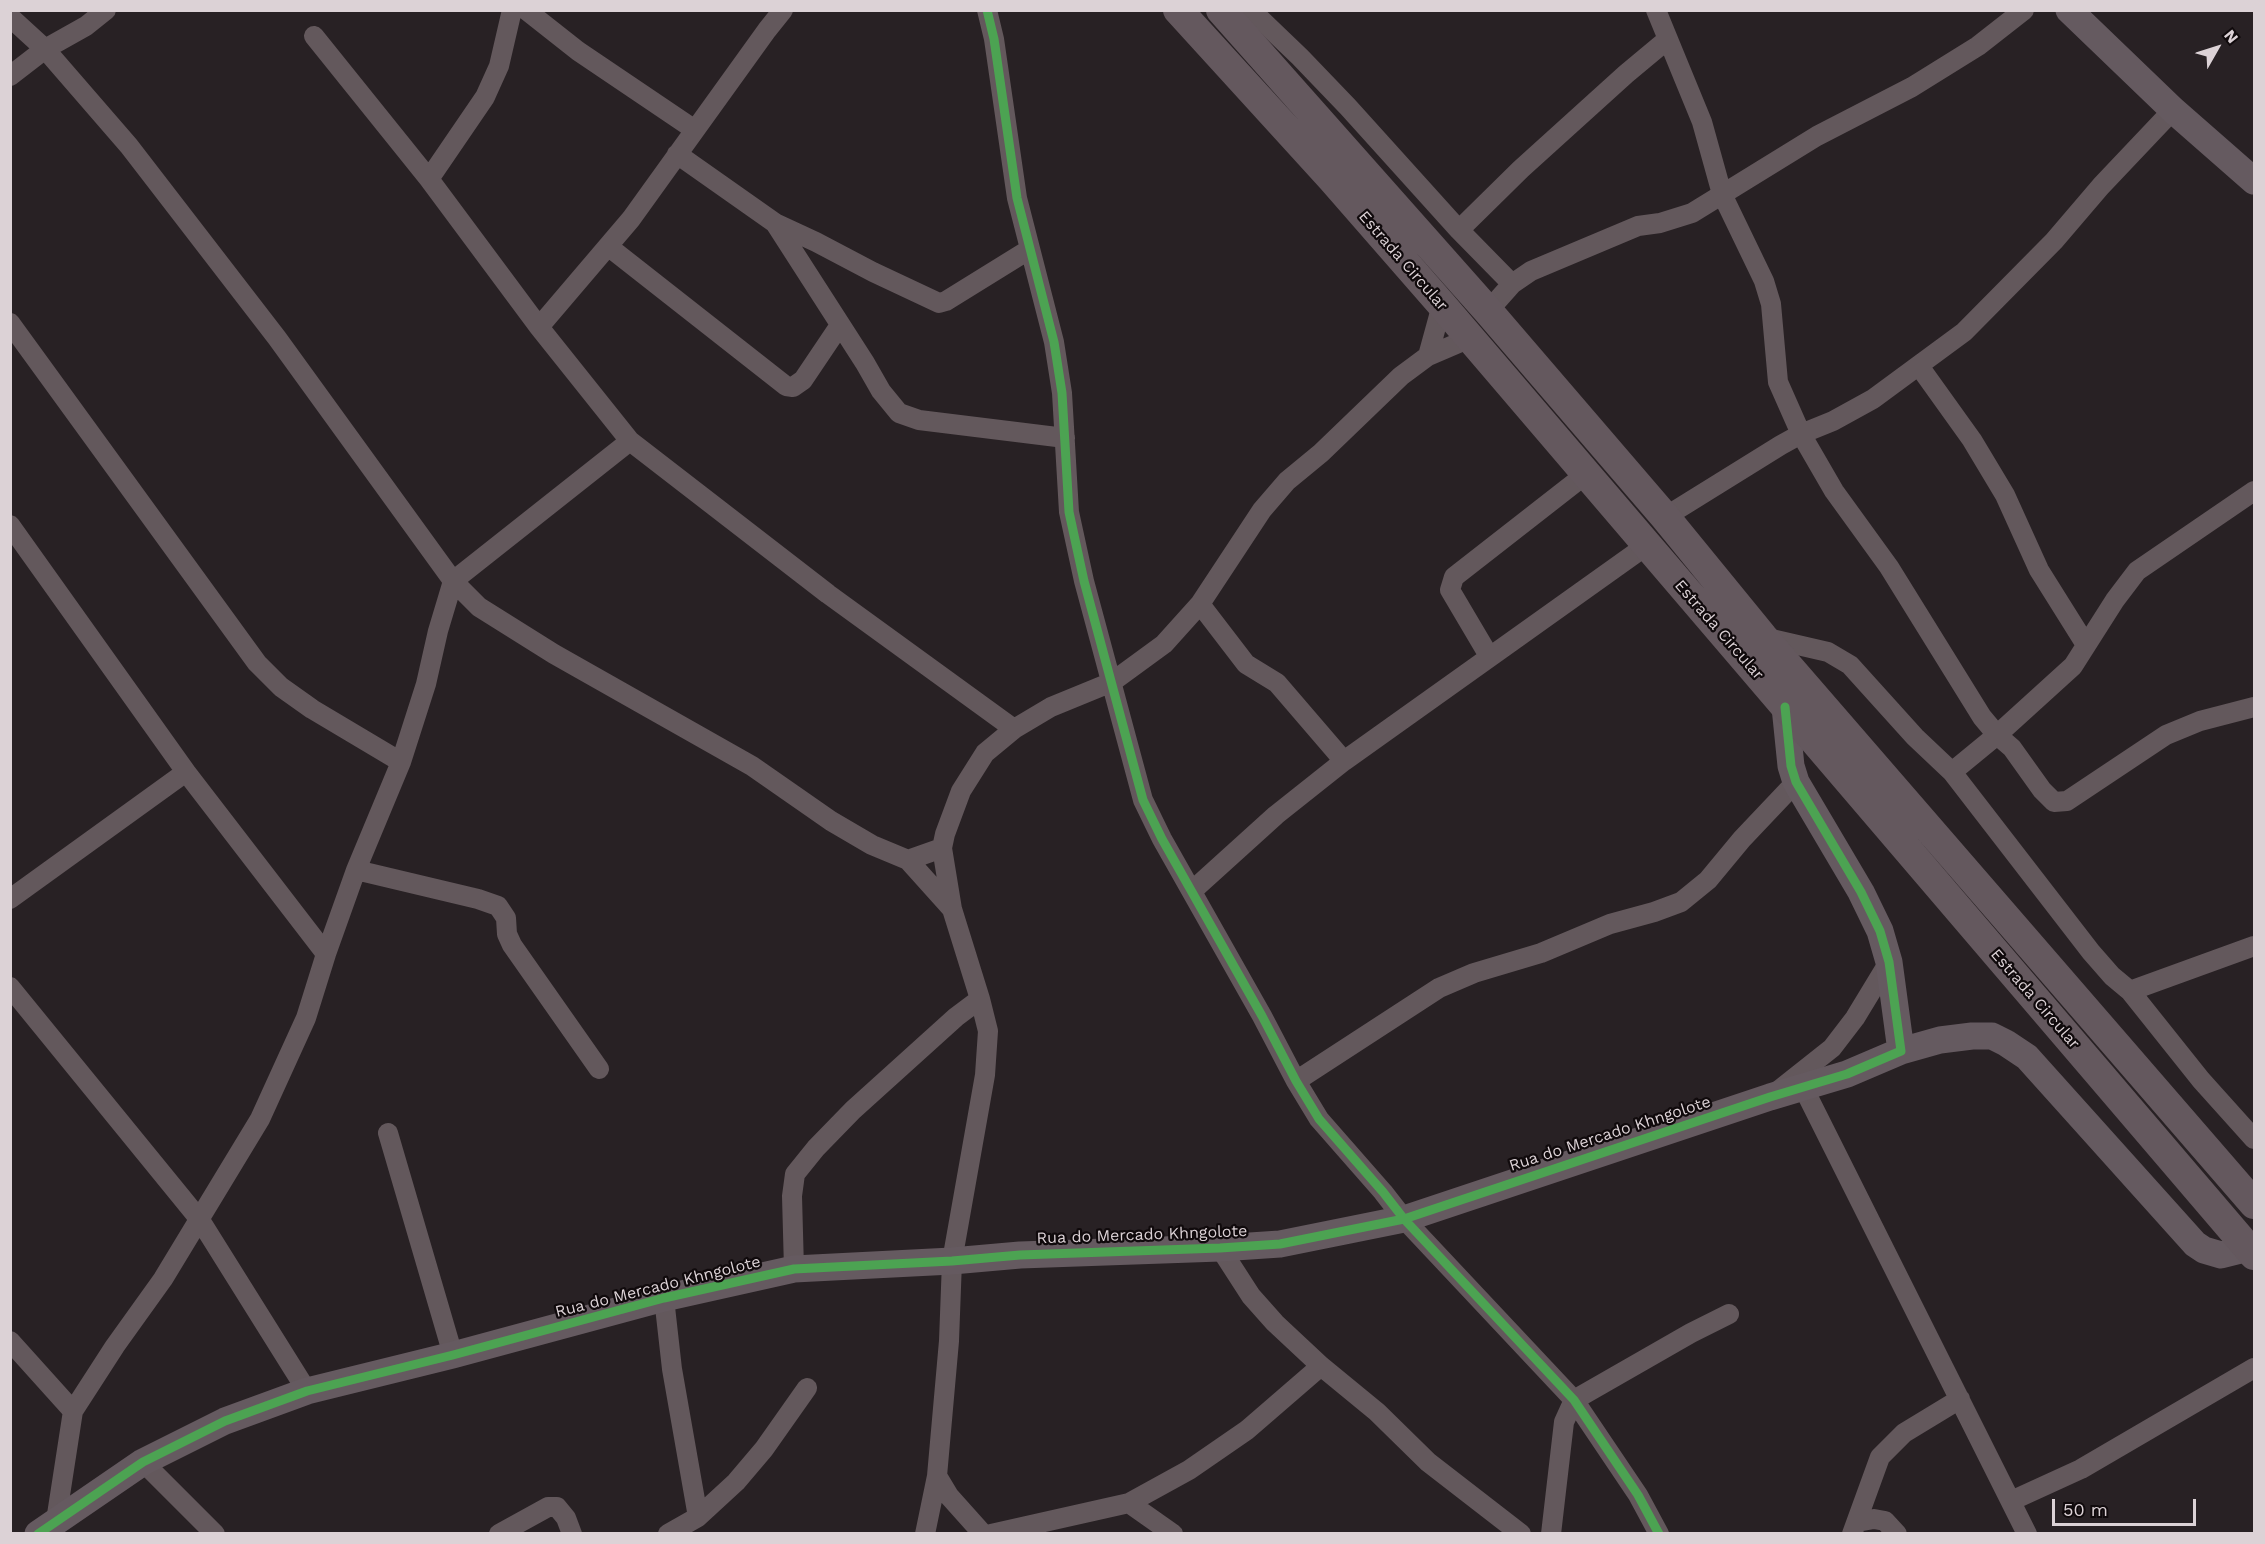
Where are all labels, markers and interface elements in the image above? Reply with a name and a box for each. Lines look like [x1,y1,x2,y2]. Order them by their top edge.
north arrow [2187,18,2247,78]
text: N [2220,26,2242,47]
street label: Estrada Circular [1354,207,1452,315]
street label: Estrada Circular [1670,576,1768,684]
street label: Estrada Circular [1986,945,2084,1053]
street label: Rua do Mercado Khngolote [1507,1092,1713,1176]
street label: Rua do Mercado Khngolote [1036,1222,1248,1248]
street label: Rua do Mercado Khngolote [553,1252,763,1322]
scale bar [2055,1487,2199,1525]
text: 50 m [2063,1499,2108,1520]

